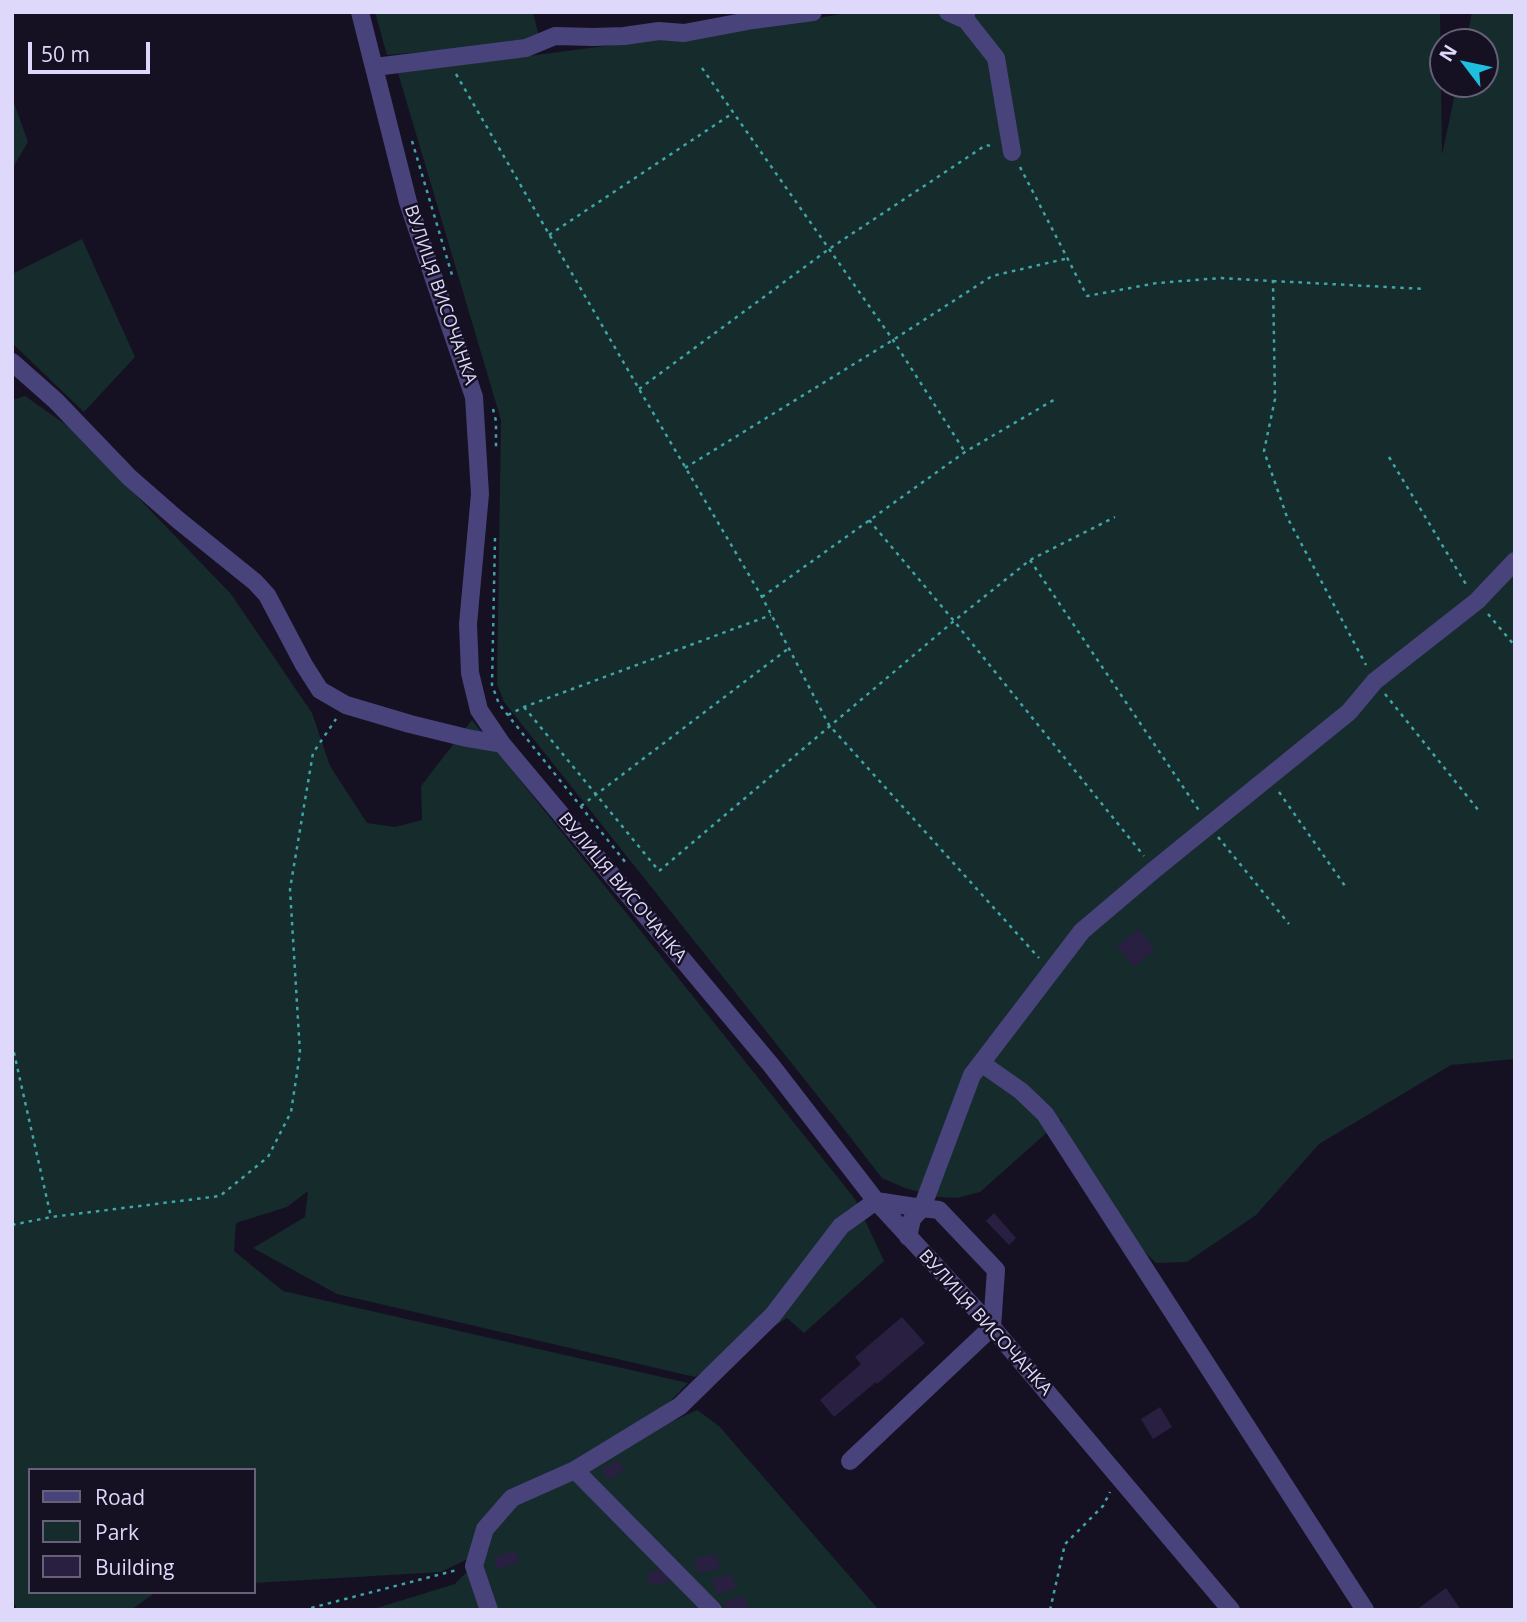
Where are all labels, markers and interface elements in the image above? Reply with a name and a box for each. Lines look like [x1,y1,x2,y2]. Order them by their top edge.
scale bar [32,28,154,72]
north arrow [1429,28,1499,98]
text: N [1433,39,1463,66]
text: 50 m [41,40,90,68]
street label: ВУЛИЦЯ ВИСОЧАНКА [399,202,481,388]
street label: ВУЛИЦЯ ВИСОЧАНКА [553,809,691,967]
street label: ВУЛИЦЯ ВИСОЧАНКА [914,1246,1056,1400]
legend [28,1468,256,1594]
text: Road [95,1483,145,1511]
text: Park [95,1518,139,1546]
text: Building [95,1553,174,1581]

